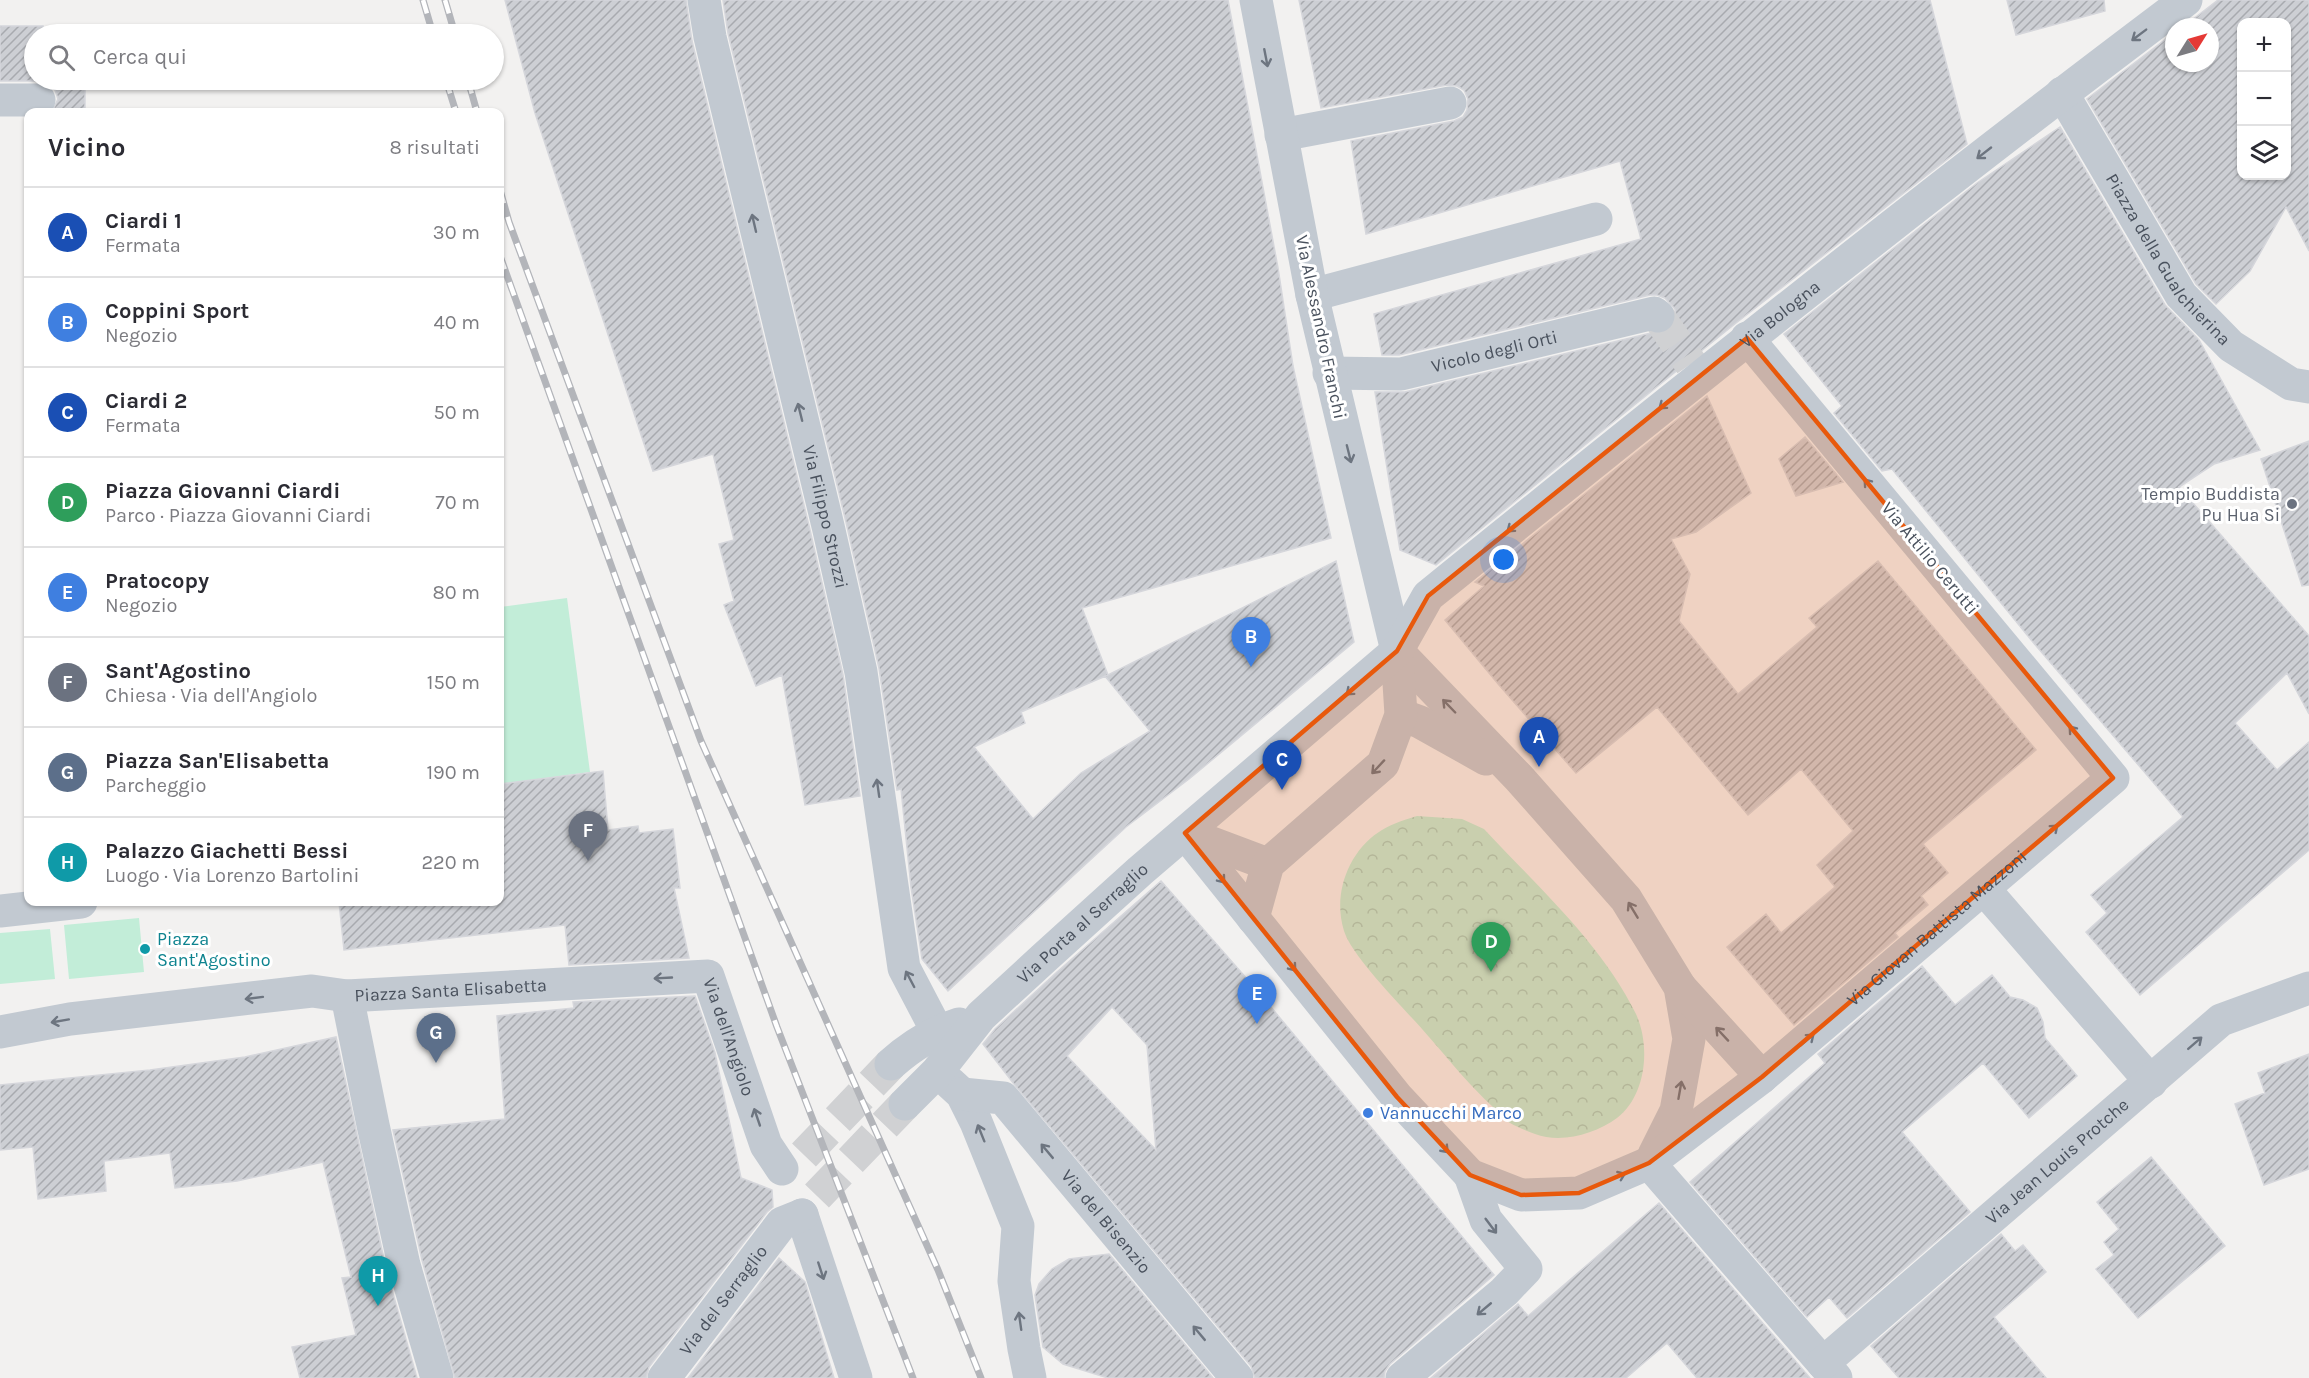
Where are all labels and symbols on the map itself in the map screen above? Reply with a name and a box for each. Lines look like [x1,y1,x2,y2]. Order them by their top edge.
north arrow [2165,18,2219,72]
one-way arrow [2132,29,2148,41]
one-way arrow [1261,47,1272,67]
one-way arrow [1976,147,1992,160]
street label: Piazza della Gualchierina [2101,169,2235,350]
one-way arrow [747,214,759,233]
street label: Via Alessandro Franchi [1291,233,1351,421]
street label: Via Bologna [1735,275,1825,353]
street label: Vicolo degli Orti [1429,326,1560,377]
one-way arrow [1658,397,1674,410]
one-way arrow [794,403,806,422]
street label: Via Filippo Strozzi [798,443,853,591]
one-way arrow [1344,444,1356,463]
one-way arrow [1863,478,1876,494]
place label: Tempio Buddista Pu Hua Si [2141,483,2280,526]
street label: Via Attilio Cerutti [1877,497,1983,619]
marker: Tempio Buddista Pu Hua Si [2285,497,2299,511]
one-way arrow [1506,520,1522,533]
your location [1489,545,1518,574]
pin: B [1232,618,1270,667]
one-way arrow [1345,682,1360,696]
one-way arrow [1442,698,1456,713]
pin: A [1520,718,1558,767]
one-way arrow [2068,726,2082,741]
pin: C [1262,740,1302,790]
one-way arrow [1371,760,1385,775]
one-way arrow [873,778,884,798]
pin: F [568,812,608,861]
one-way arrow [2043,824,2058,838]
street label: Via Giovan Battista Mazzoni [1842,845,2031,1011]
street label: Via Porta al Serraglio [1012,858,1153,988]
one-way arrow [1212,868,1225,884]
one-way arrow [1626,902,1638,919]
pin: D [1472,922,1510,972]
place label: Piazza Sant'Agostino [157,928,271,971]
marker: Piazza Sant'Agostino [138,942,152,956]
one-way arrow [1283,956,1297,971]
one-way arrow [904,971,915,989]
one-way arrow [654,973,674,984]
street label: Piazza Santa Elisabetta [354,974,547,1007]
pin: E [1238,974,1276,1024]
street label: Via dell'Angiolo [698,975,759,1099]
one-way arrow [244,992,264,1003]
pin: G [416,1014,456,1063]
one-way arrow [51,1016,71,1027]
one-way arrow [1716,1027,1730,1042]
one-way arrow [1799,1033,1815,1046]
one-way arrow [2187,1036,2202,1050]
one-way arrow [1675,1081,1686,1101]
street label: Via Jean Louis Protche [1981,1093,2133,1229]
place label: Vannucchi Marco [1380,1102,1522,1124]
marker: Vannucchi Marco [1361,1106,1375,1120]
one-way arrow [750,1108,761,1127]
one-way arrow [975,1125,986,1143]
one-way arrow [1435,1138,1449,1153]
one-way arrow [1041,1143,1054,1159]
street label: Via del Bisenzio [1056,1165,1156,1278]
one-way arrow [1607,1171,1626,1182]
one-way arrow [1485,1217,1498,1233]
street label: Via del Serraglio [674,1241,772,1359]
pin: H [358,1256,398,1306]
one-way arrow [816,1261,827,1279]
one-way arrow [1477,1302,1492,1316]
one-way arrow [1014,1311,1025,1331]
one-way arrow [1193,1325,1206,1341]

